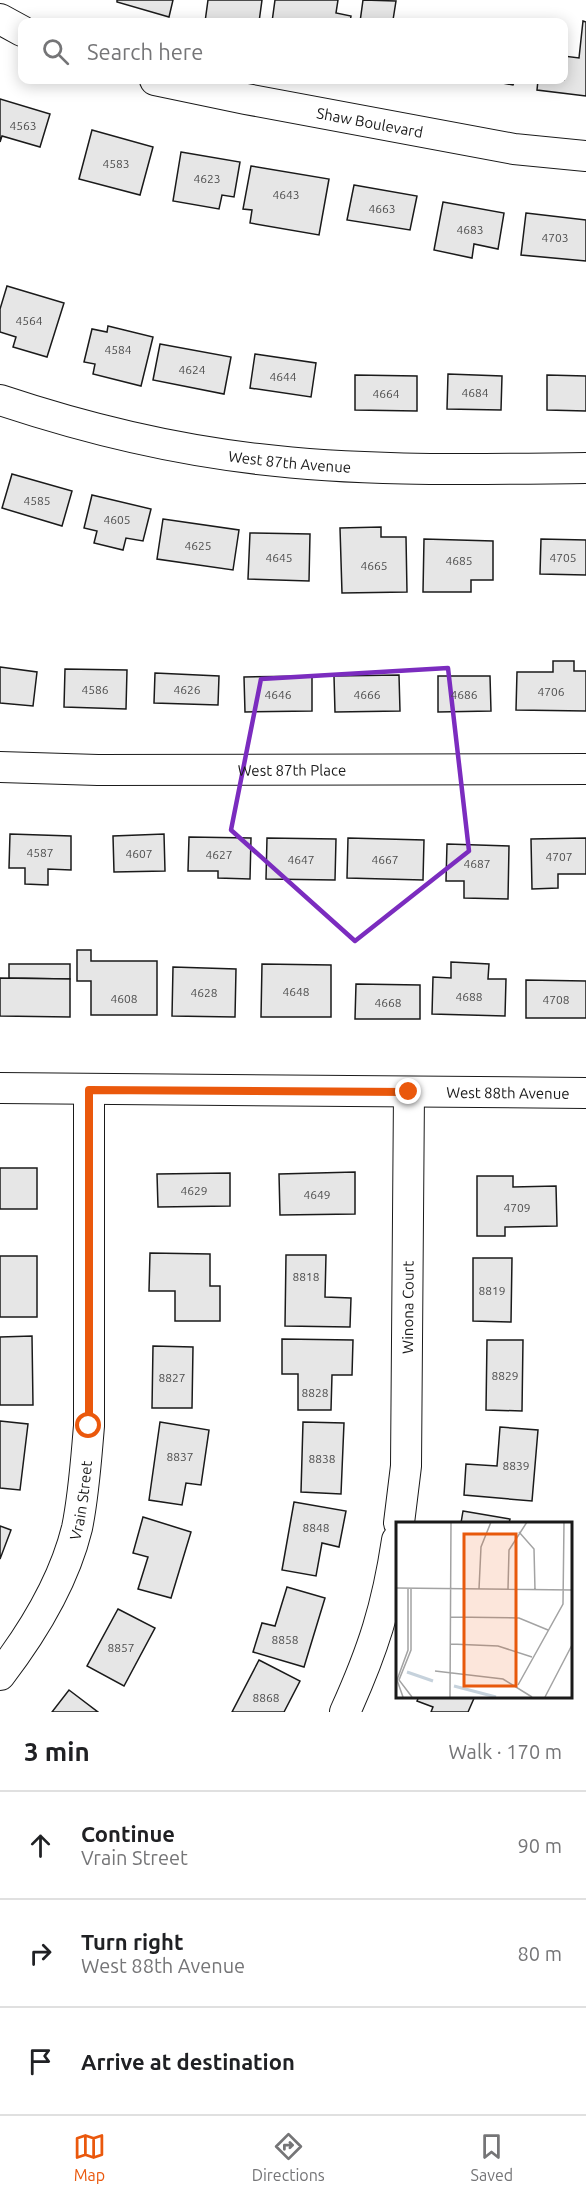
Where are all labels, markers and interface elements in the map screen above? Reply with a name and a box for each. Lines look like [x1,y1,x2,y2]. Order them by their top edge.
search box [18,18,568,84]
icon: search [39,35,72,68]
text: Search here [87,39,203,64]
street label: Shaw Boulevard [315,104,424,140]
house number: 4563 [9,119,37,132]
house number: 4583 [102,157,130,170]
house number: 4623 [193,172,221,185]
house number: 4643 [272,188,300,201]
house number: 4663 [368,202,396,215]
house number: 4683 [456,223,484,236]
house number: 4703 [541,231,569,244]
house number: 4564 [15,314,43,327]
house number: 4584 [104,343,132,356]
house number: 4624 [178,363,206,376]
house number: 4644 [269,370,297,383]
house number: 4684 [461,386,489,399]
house number: 4664 [372,387,400,400]
street label: West 87th Avenue [227,447,352,475]
house number: 4585 [23,494,51,507]
house number: 4605 [103,513,131,526]
house number: 4625 [184,539,212,552]
house number: 4645 [265,551,293,564]
house number: 4705 [549,551,577,564]
house number: 4685 [445,554,473,567]
house number: 4665 [360,559,388,572]
house number: 4586 [81,683,109,696]
house number: 4626 [173,683,201,696]
house number: 4706 [537,685,565,698]
house number: 4646 [264,688,292,701]
house number: 4666 [353,688,381,701]
house number: 4686 [450,688,478,701]
street label: West 87th Place [238,761,346,778]
house number: 4587 [26,846,54,859]
house number: 4607 [125,847,153,860]
house number: 4627 [205,848,233,861]
house number: 4707 [545,850,573,863]
house number: 4647 [287,853,315,866]
house number: 4667 [371,853,399,866]
house number: 4687 [463,857,491,870]
house number: 4648 [282,985,310,998]
house number: 4628 [190,986,218,999]
house number: 4688 [455,990,483,1003]
house number: 4608 [110,992,138,1005]
house number: 4708 [542,993,570,1006]
house number: 4668 [374,996,402,1009]
route end [395,1078,421,1104]
street label: West 88th Avenue [446,1083,570,1101]
house number: 4629 [180,1184,208,1197]
house number: 4649 [303,1188,331,1201]
house number: 4709 [503,1201,531,1214]
street label: Winona Court [398,1261,416,1354]
house number: 8818 [292,1270,320,1283]
house number: 8819 [478,1284,506,1297]
house number: 8829 [491,1369,519,1382]
house number: 8827 [158,1371,186,1384]
house number: 8828 [301,1386,329,1399]
route start [75,1412,101,1438]
house number: 8837 [166,1450,194,1463]
house number: 8838 [308,1452,336,1465]
house number: 8839 [502,1459,530,1472]
street label: Vrain Street [66,1460,95,1542]
house number: 8848 [302,1521,330,1534]
inset map [396,1522,571,1697]
house number: 8858 [271,1633,299,1646]
house number: 8857 [107,1641,135,1654]
house number: 8868 [252,1691,280,1704]
text: 3 min [24,1737,90,1766]
text: Walk · 170 m [449,1740,562,1763]
text: Continue [81,1821,175,1846]
icon: ahead [24,1829,57,1862]
text: 90 m [518,1834,562,1857]
text: Vrain Street [81,1846,188,1869]
text: Turn right [81,1929,183,1954]
icon: right [24,1937,57,1970]
text: 80 m [518,1942,562,1965]
text: West 88th Avenue [81,1954,245,1977]
icon: arrive [24,2045,57,2078]
text: Arrive at destination [81,2049,295,2074]
tab: Map [73,2130,106,2184]
tab: Directions [252,2130,325,2184]
tab: Saved [471,2130,513,2184]

